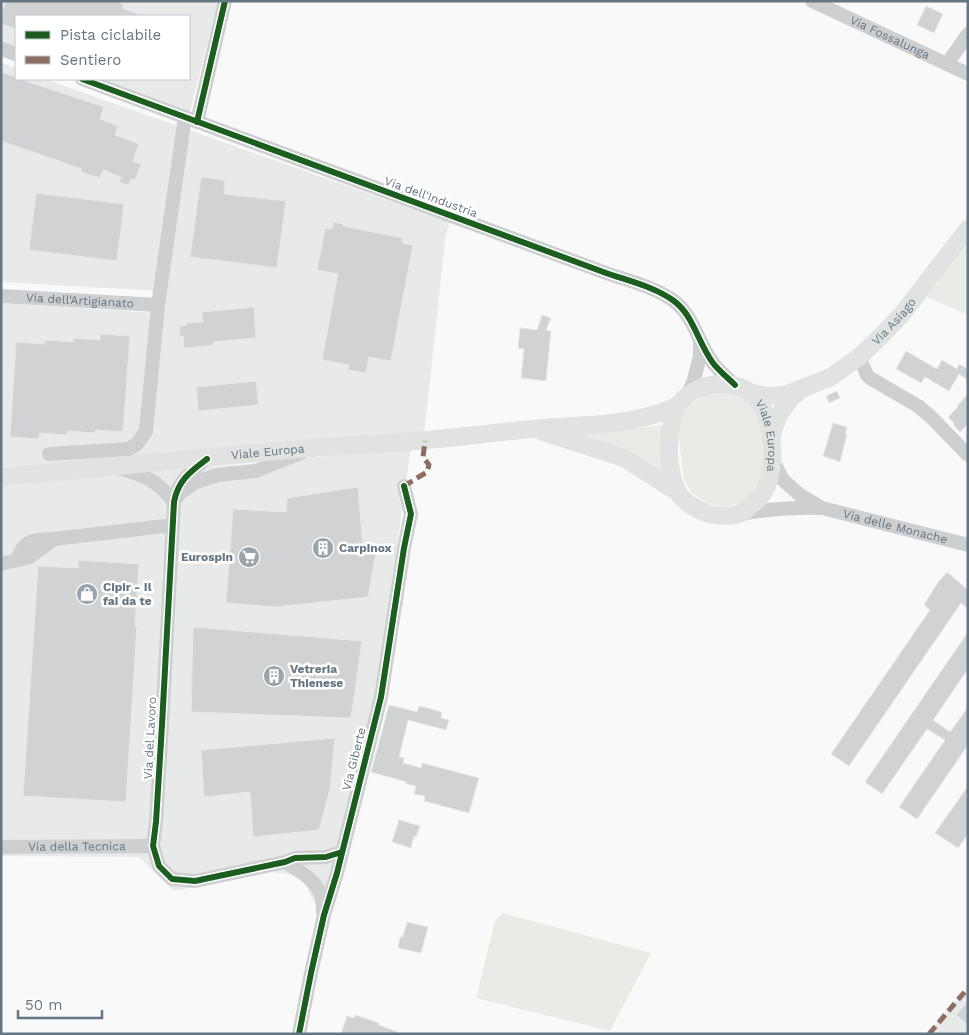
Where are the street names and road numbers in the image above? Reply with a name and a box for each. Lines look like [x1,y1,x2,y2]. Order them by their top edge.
street label: Via Fossalunga [848,13,932,62]
street label: Via dell'Industria [383,174,480,220]
street label: Via dell'Artigianato [26,290,134,311]
street label: Via Asiago [869,295,919,348]
street label: Viale Europa [752,397,779,473]
street label: Viale Europa [231,441,305,462]
street label: Via delle Monache [842,507,949,547]
street label: Via del Lavoro [141,696,159,780]
street label: Via Giberte [339,726,369,792]
street label: Via della Tecnica [28,839,126,854]

